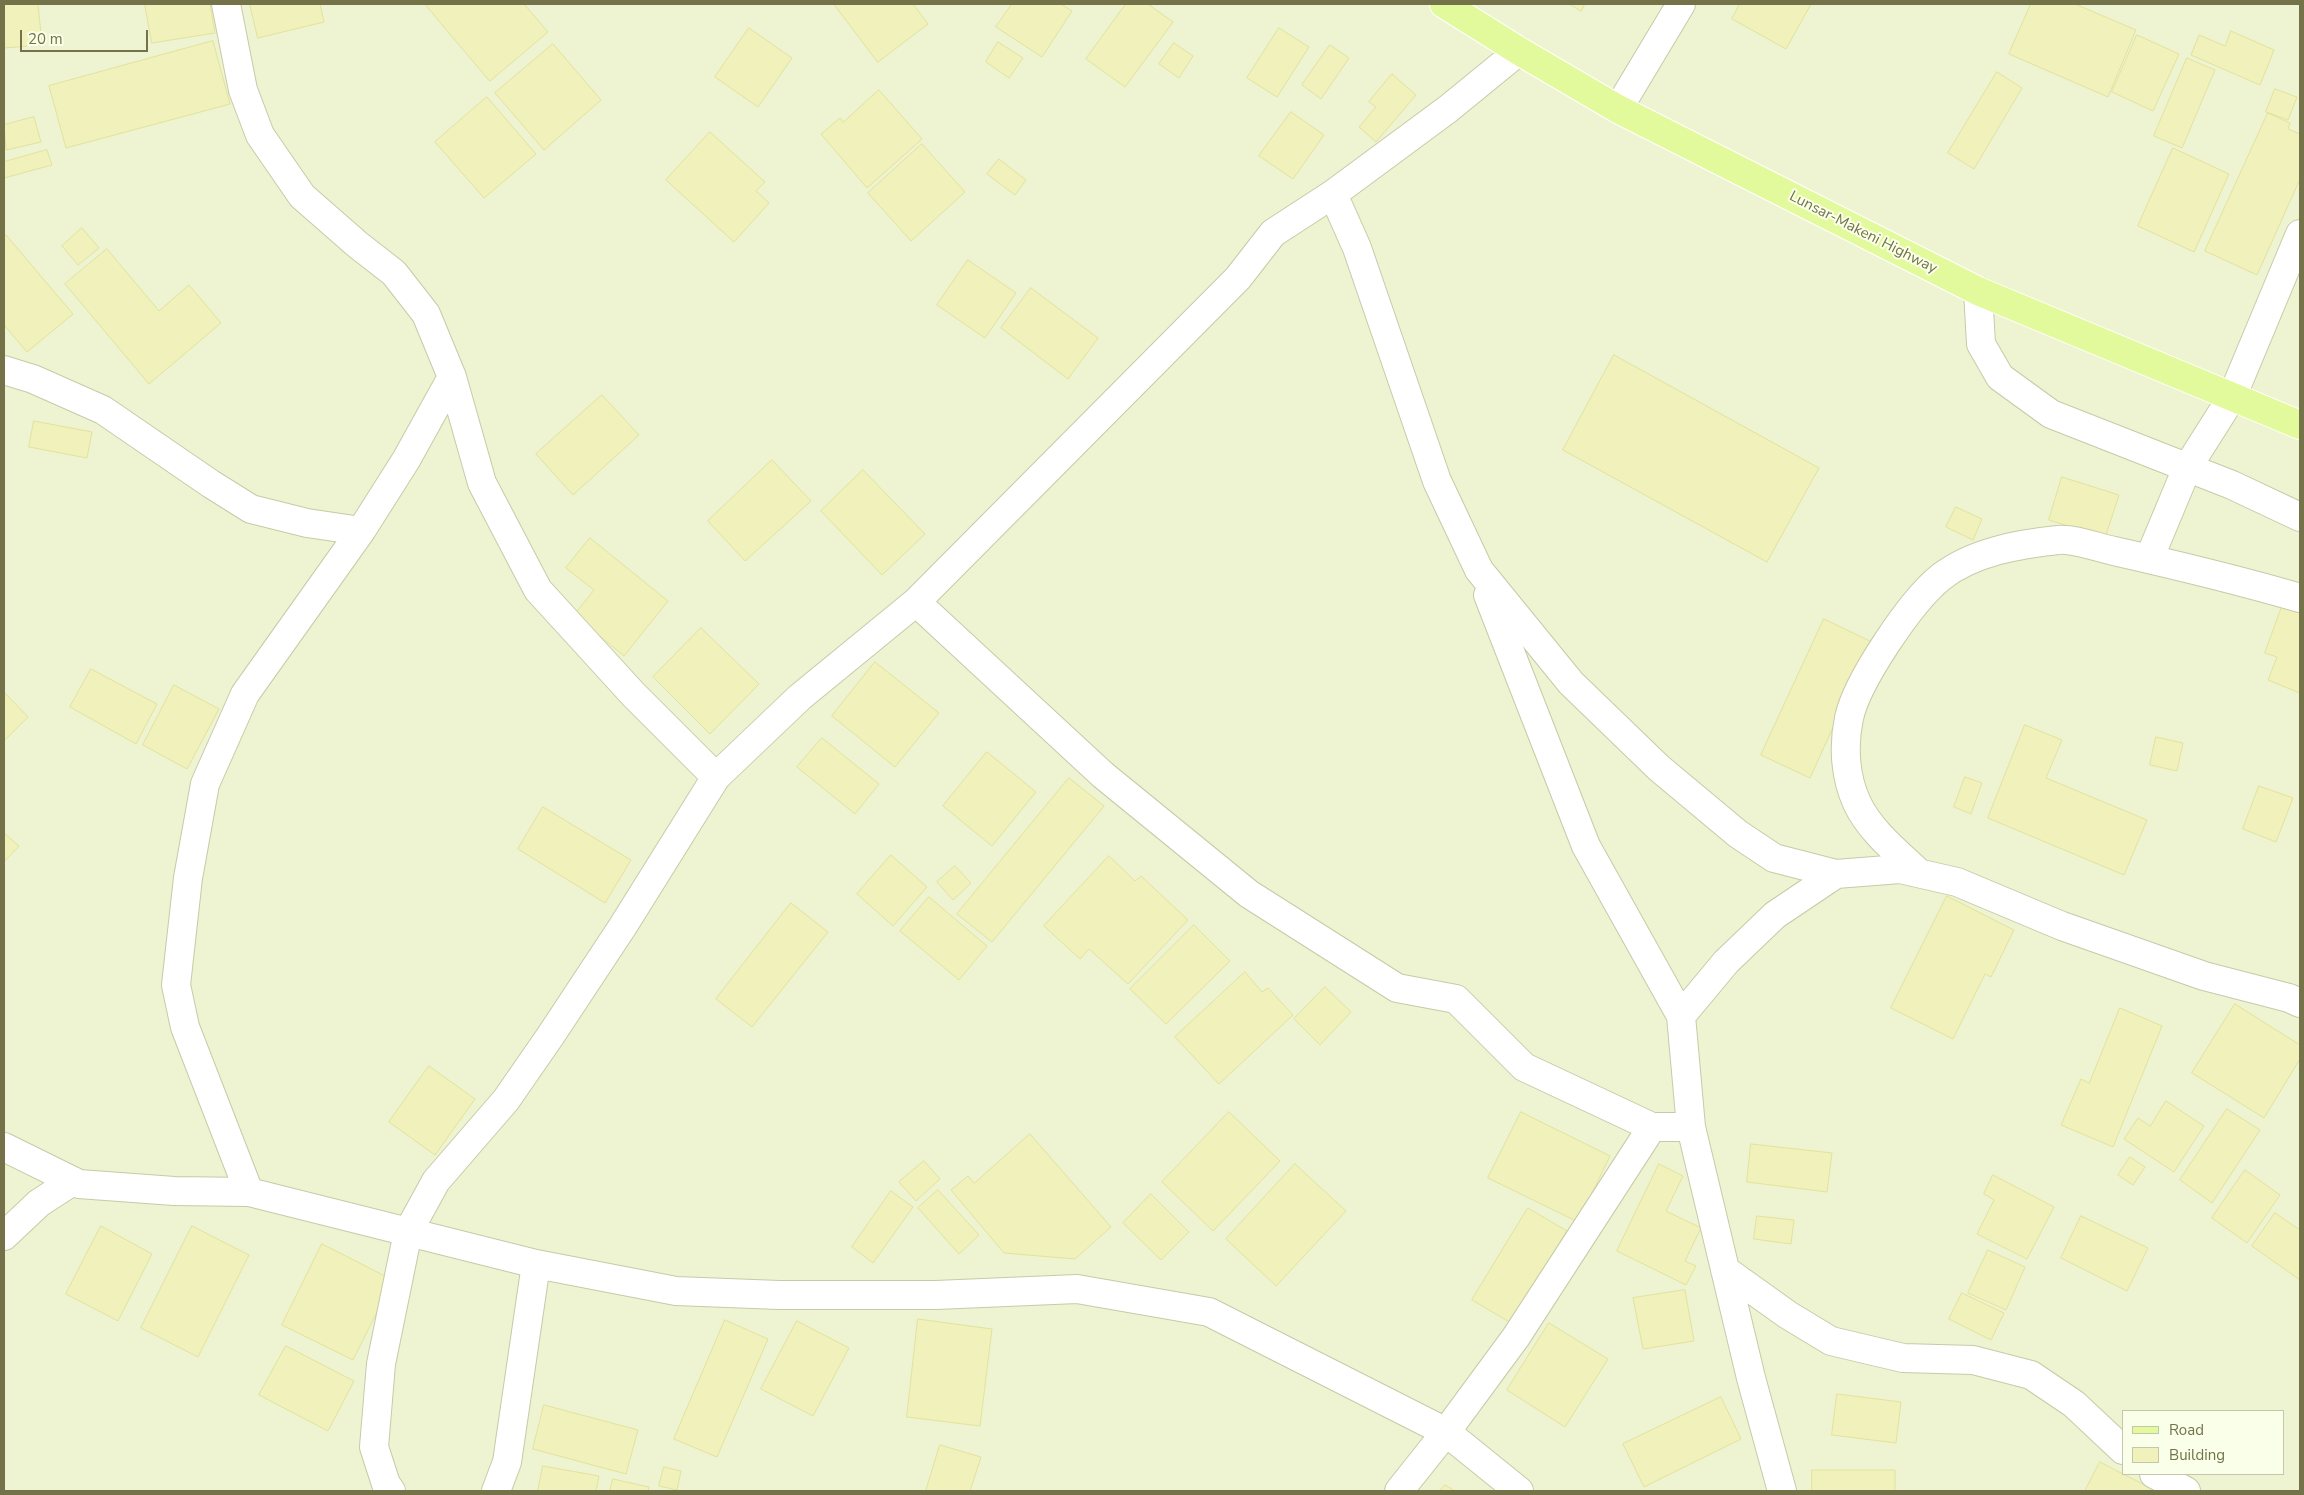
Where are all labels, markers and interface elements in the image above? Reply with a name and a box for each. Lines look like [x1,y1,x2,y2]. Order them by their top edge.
scale bar [22,20,150,52]
text: 20 m [28,29,63,49]
street label: Lunsar-Makeni Highway [1786,188,1940,278]
legend [2122,1410,2284,1475]
text: Road [2169,1420,2204,1440]
text: Building [2169,1445,2225,1465]

